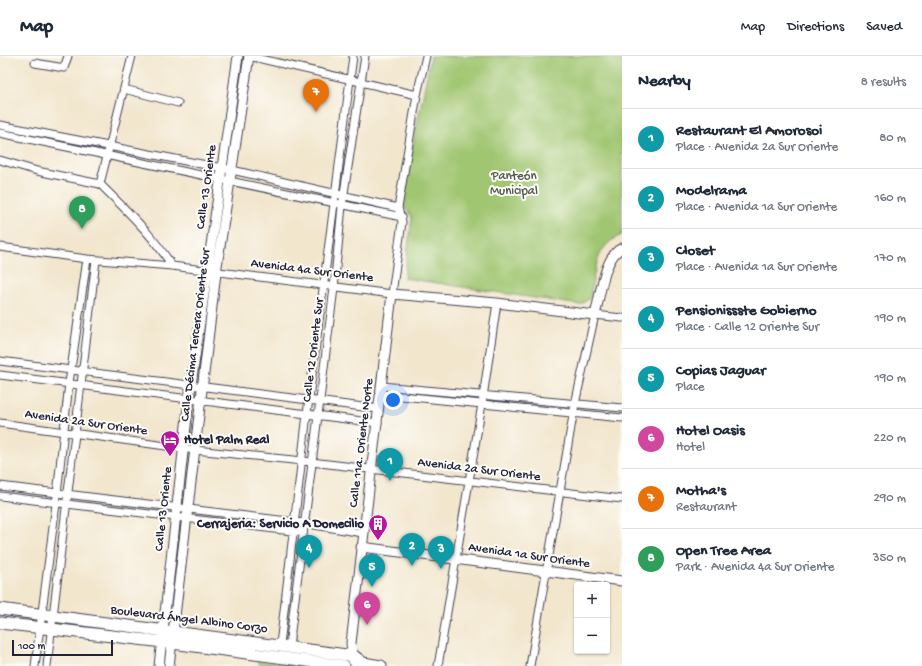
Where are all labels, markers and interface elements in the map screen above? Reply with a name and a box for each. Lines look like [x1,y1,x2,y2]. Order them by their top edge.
text: Map [20,16,53,39]
text: Map [741,19,765,36]
text: Directions [787,19,844,36]
text: Saved [866,19,902,36]
text: Nearby [638,72,691,92]
text: 8 results [861,75,906,90]
pin: 7 [303,79,329,112]
text: Restaurant El Amorosoi [676,122,822,140]
text: 1 [648,131,654,146]
text: 80 m [879,131,906,146]
text: Place · Avenida 2a Sur Oriente [676,140,838,155]
street label: Calle 13 Oriente [194,144,220,230]
park label: Panteón Municipal [490,169,538,199]
text: Modelrama [676,182,747,200]
text: 2 [648,191,654,206]
text: 160 m [874,191,906,206]
pin: 8 [69,196,95,229]
text: Place · Avenida 1a Sur Oriente [676,200,837,215]
text: Closet [676,242,715,260]
street label: Calle Décima Tercera Oriente Sur [178,246,214,422]
text: 3 [648,251,654,266]
text: 170 m [874,251,906,266]
street label: Avenida 4a Sur Oriente [250,256,374,286]
text: Place · Avenida 1a Sur Oriente [676,260,837,275]
street label: Calle 12 Oriente Sur [300,296,328,403]
text: Pensionissste Gobierno [676,302,816,320]
text: 4 [648,311,654,326]
text: 190 m [875,311,906,326]
text: Place · Calle 12 Oriente Sur [676,320,819,335]
text: Copias Jaguar [676,362,765,380]
text: 5 [648,371,654,386]
text: 190 m [875,371,906,386]
street label: Calle 11a. Oriente Norte [347,377,377,508]
text: Place [676,380,704,395]
your location [383,390,403,410]
street label: Avenida 2a Sur Oriente [24,407,149,439]
text: Hotel Oasis [676,422,745,440]
hotel icon: Hotel Palm Real [159,429,181,457]
text: 6 [648,431,654,446]
text: 220 m [874,431,906,446]
place label: Hotel Palm Real [184,433,269,448]
text: Hotel [676,440,705,455]
pin: 1 [377,448,403,481]
street label: Avenida 2a Sur Oriente [417,455,542,485]
street label: Calle 13 Oriente [152,466,176,552]
text: Motha's [676,482,726,500]
text: 7 [648,491,654,506]
text: 290 m [873,491,906,506]
text: Restaurant [676,500,736,515]
building icon: Cerrajeria: Servicio A Domecilio [367,513,389,541]
place label: Cerrajeria: Servicio A Domecilio [196,517,364,532]
pin: 2 [399,533,425,566]
pin: 4 [296,535,322,568]
pin: 3 [428,536,454,569]
street label: Avenida 1a Sur Oriente [467,540,591,572]
text: Open Tree Area [676,542,771,560]
text: 8 [647,551,655,566]
text: 350 m [873,551,906,566]
pin: 5 [359,554,385,587]
text: Park · Avenida 4a Sur Oriente [676,560,834,575]
map controls [574,582,610,654]
button: + [574,582,610,618]
pin: 6 [354,592,380,625]
street label: Boulevard Ángel Albino Corzo [109,602,269,637]
button: − [574,618,610,654]
scale bar [12,638,113,657]
text: 100 m [18,641,45,653]

